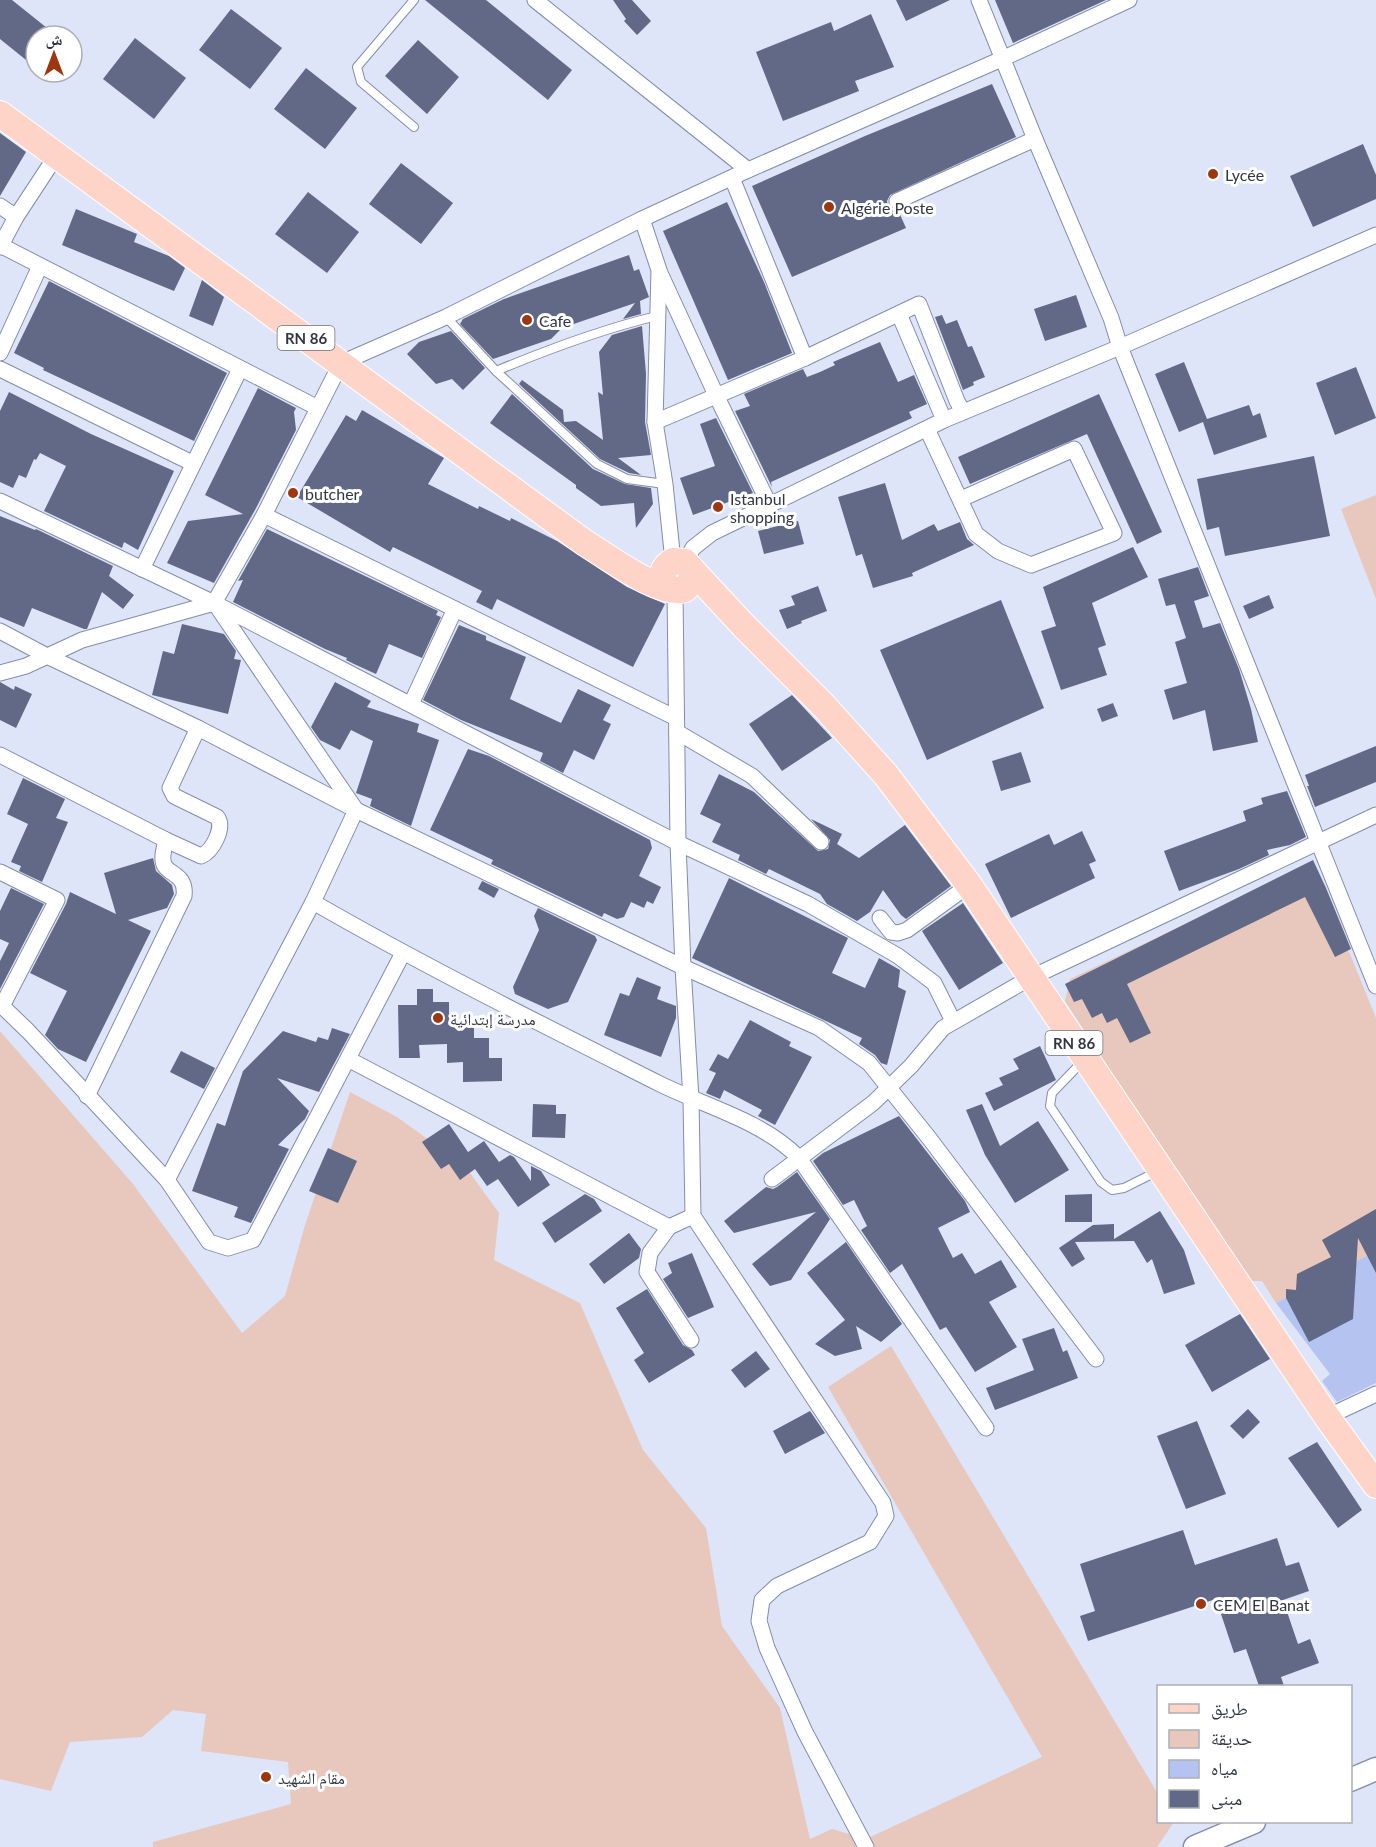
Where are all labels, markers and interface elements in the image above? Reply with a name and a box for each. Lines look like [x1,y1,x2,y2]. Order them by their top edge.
north arrow [24,24,84,84]
text: ش [46,29,63,49]
place label: Lycée [1225,165,1264,184]
marker: Lycée [1206,167,1220,181]
place label: Algérie Poste [841,198,934,217]
marker: Algérie Poste [822,200,836,214]
place label: Cafe [539,311,571,330]
marker: Cafe [520,313,534,327]
road number: RN 86 [278,326,334,350]
place label: butcher [305,484,360,503]
marker: butcher [286,486,300,500]
place label: Istanbul shopping [730,489,794,526]
marker: Istanbul shopping [711,500,725,514]
place label: مدرسة إبتدائية [450,1009,536,1029]
marker: مدرسة إبتدائية [431,1011,445,1025]
road number: RN 86 [1046,1031,1102,1055]
place label: CEM El Banat [1213,1595,1310,1614]
marker: CEM El Banat [1194,1597,1208,1611]
legend [1157,1685,1352,1823]
text: طريق [1211,1697,1248,1720]
text: حديقة [1211,1727,1252,1749]
text: مياه [1211,1757,1238,1779]
place label: مقام الشهيد [278,1768,345,1789]
marker: مقام الشهيد [259,1770,273,1784]
text: مبنى [1211,1787,1242,1810]

